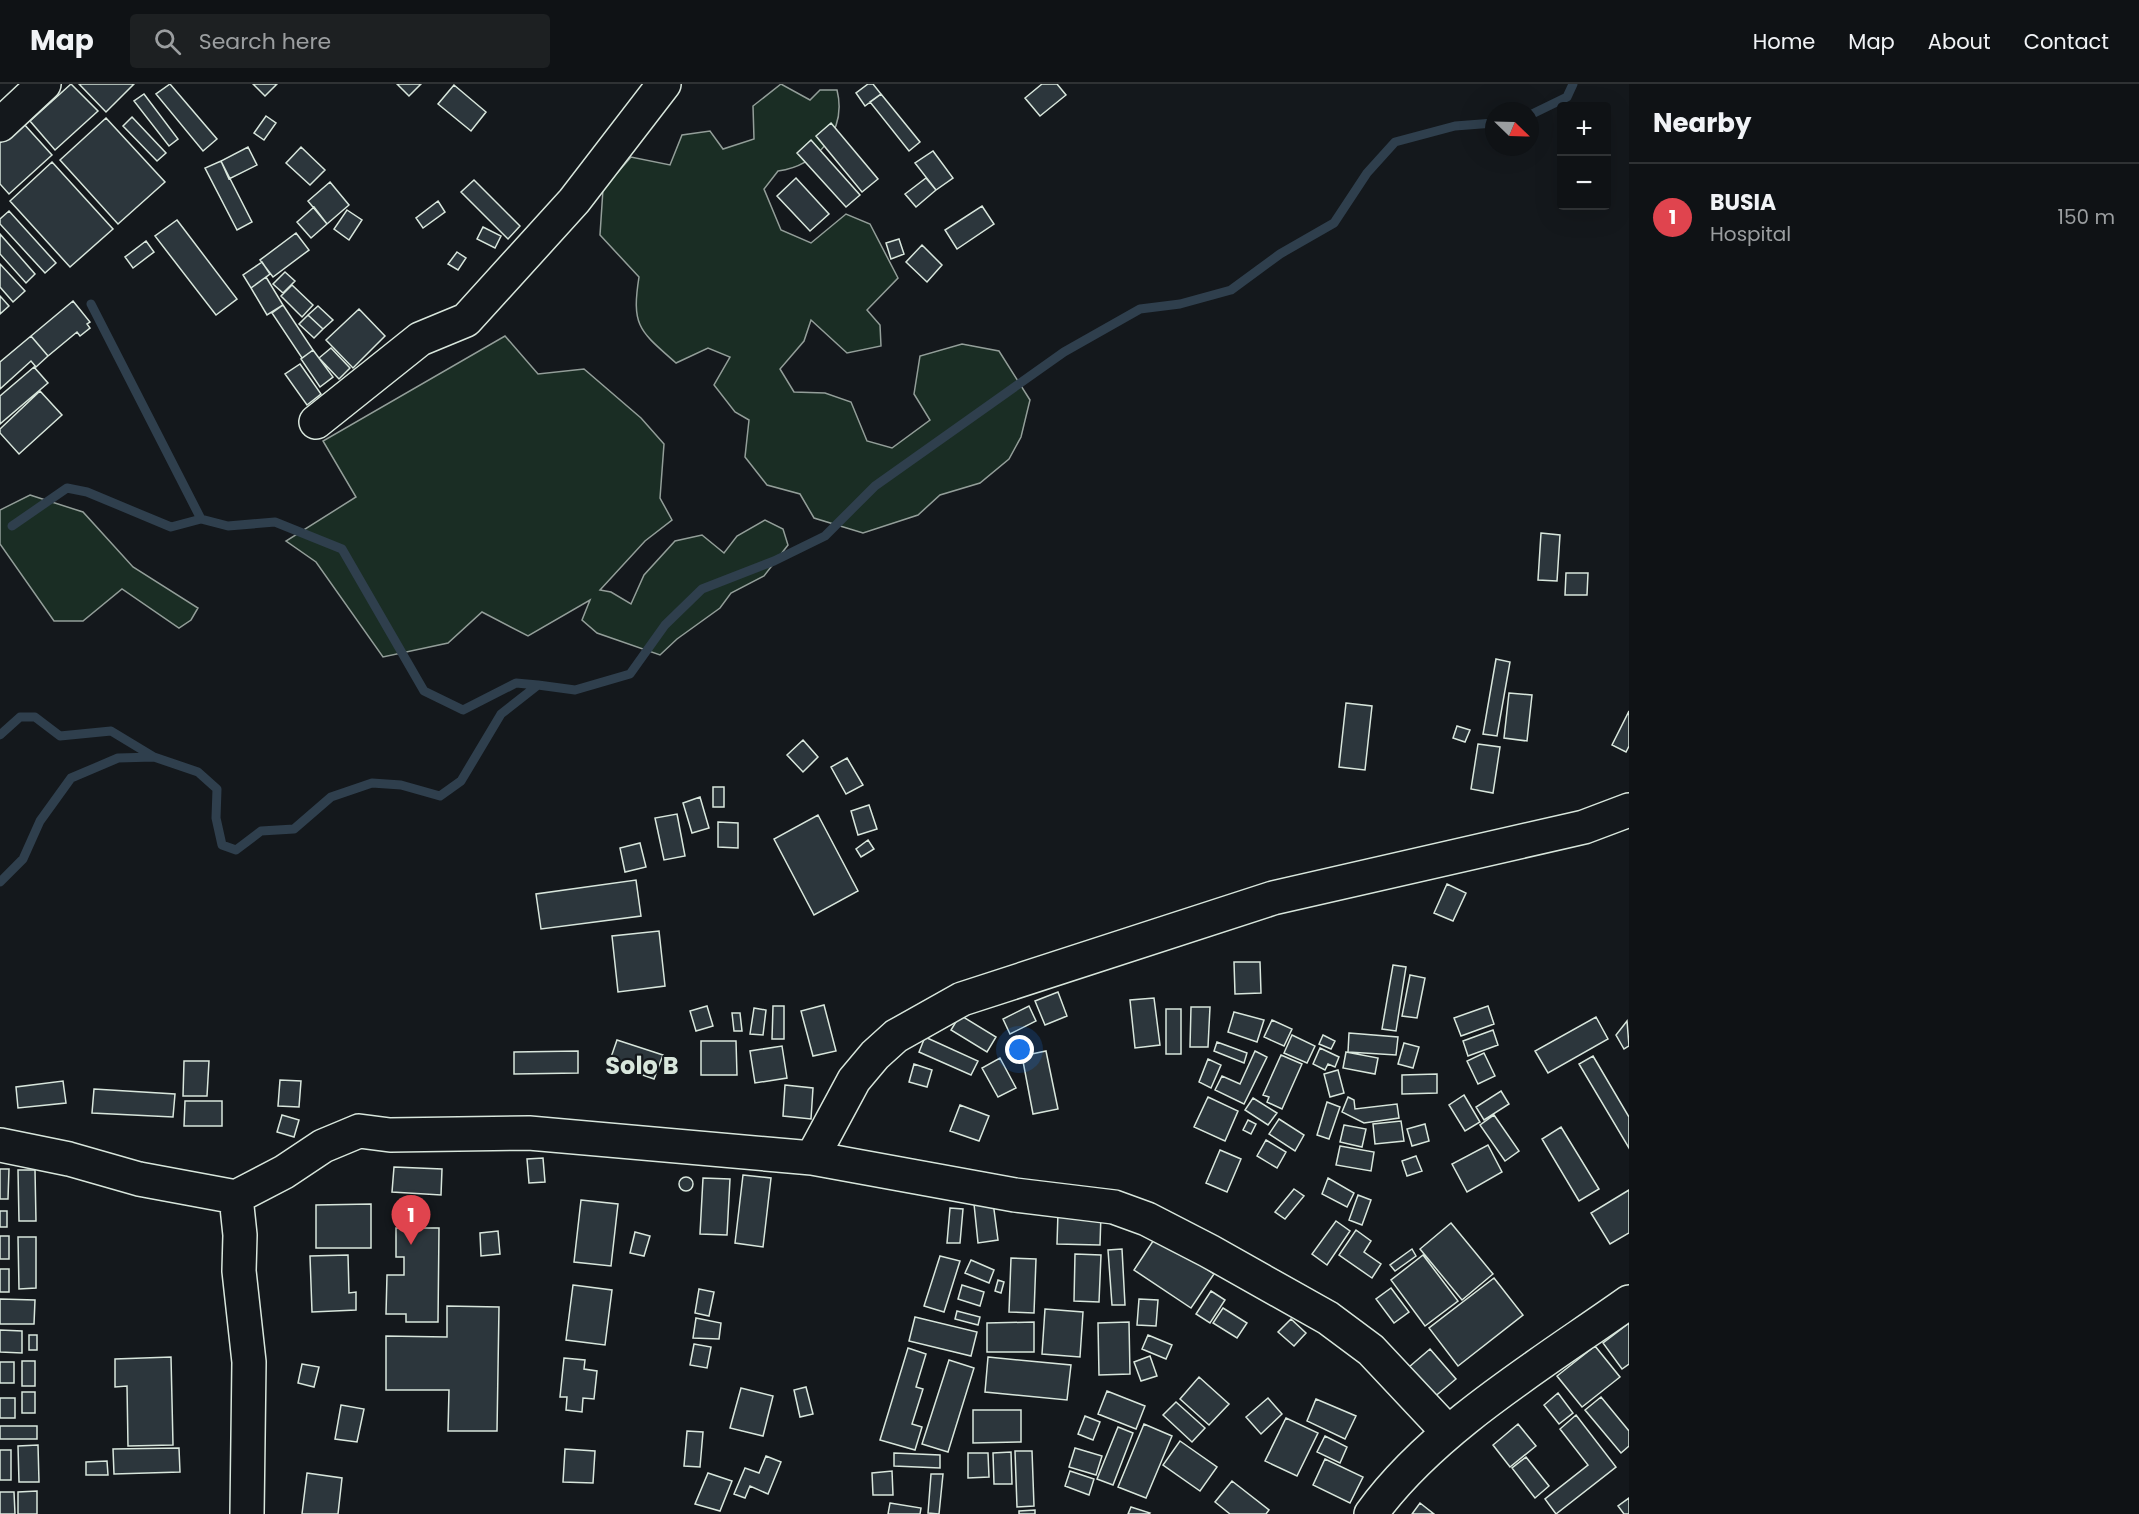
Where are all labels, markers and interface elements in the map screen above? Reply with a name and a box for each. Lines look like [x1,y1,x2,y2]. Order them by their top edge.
search box [130,14,550,68]
text: Map [30,21,94,60]
icon: search [151,25,184,58]
text: Search here [199,26,331,57]
text: Home [1753,27,1815,56]
text: Map [1848,27,1895,56]
text: About [1928,27,1991,56]
text: Contact [2024,27,2109,56]
north arrow [1485,102,1539,156]
map controls [1557,102,1611,210]
button: + [1557,102,1611,156]
text: Nearby [1653,105,1751,141]
button: − [1557,156,1611,210]
text: BUSIA [1710,187,1776,218]
text: 1 [1669,203,1676,231]
text: 150 m [2058,203,2115,231]
text: Hospital [1710,220,1791,248]
your location [1005,1035,1034,1064]
district label: Solo B [605,1049,679,1082]
pin: 1 [392,1196,430,1245]

